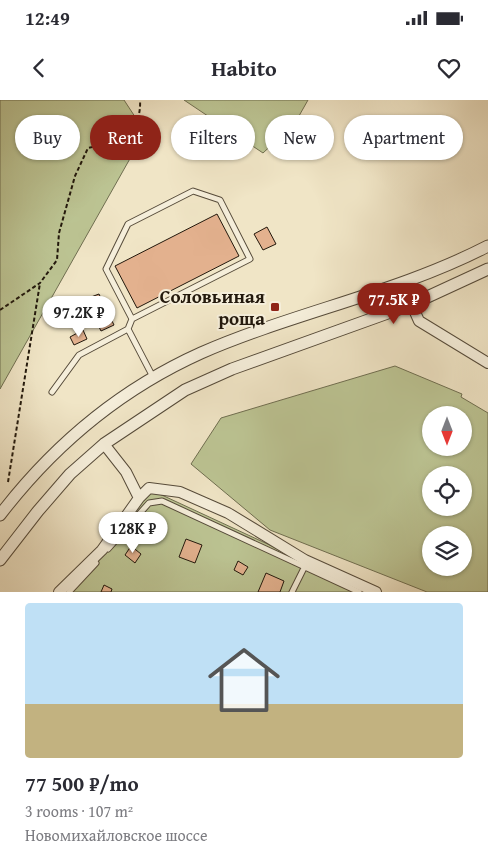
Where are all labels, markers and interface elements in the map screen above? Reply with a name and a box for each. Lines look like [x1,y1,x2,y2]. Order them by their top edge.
text: 12:49 [25,4,70,32]
text: Habito [211,52,277,84]
icon: back [25,54,53,82]
icon: heart [435,54,463,82]
chip: Buy [15,115,80,160]
chip: Rent [90,115,161,160]
chip: Filters [171,115,255,160]
chip: New [265,115,334,160]
chip: Apartment [344,115,463,160]
place label: Соловьиная роща [160,282,265,332]
pin: 77.5K ₽ [348,282,440,325]
text: 77.5K ₽ [368,287,420,311]
pin: 97.2K ₽ [33,296,125,338]
text: 97.2K ₽ [53,300,105,324]
marker: Соловьиная роща [269,301,281,313]
north arrow [422,406,472,456]
map controls [422,406,472,576]
button: locate [422,466,472,516]
pin: 128K ₽ [92,512,174,554]
text: 128K ₽ [110,516,156,540]
button: layers [422,526,472,576]
icon: home [199,635,289,725]
text: 77 500 ₽/mo [25,768,139,799]
text: 3 rooms · 107 m² [25,799,133,823]
text: Новомихайловское шоссе [25,823,207,847]

